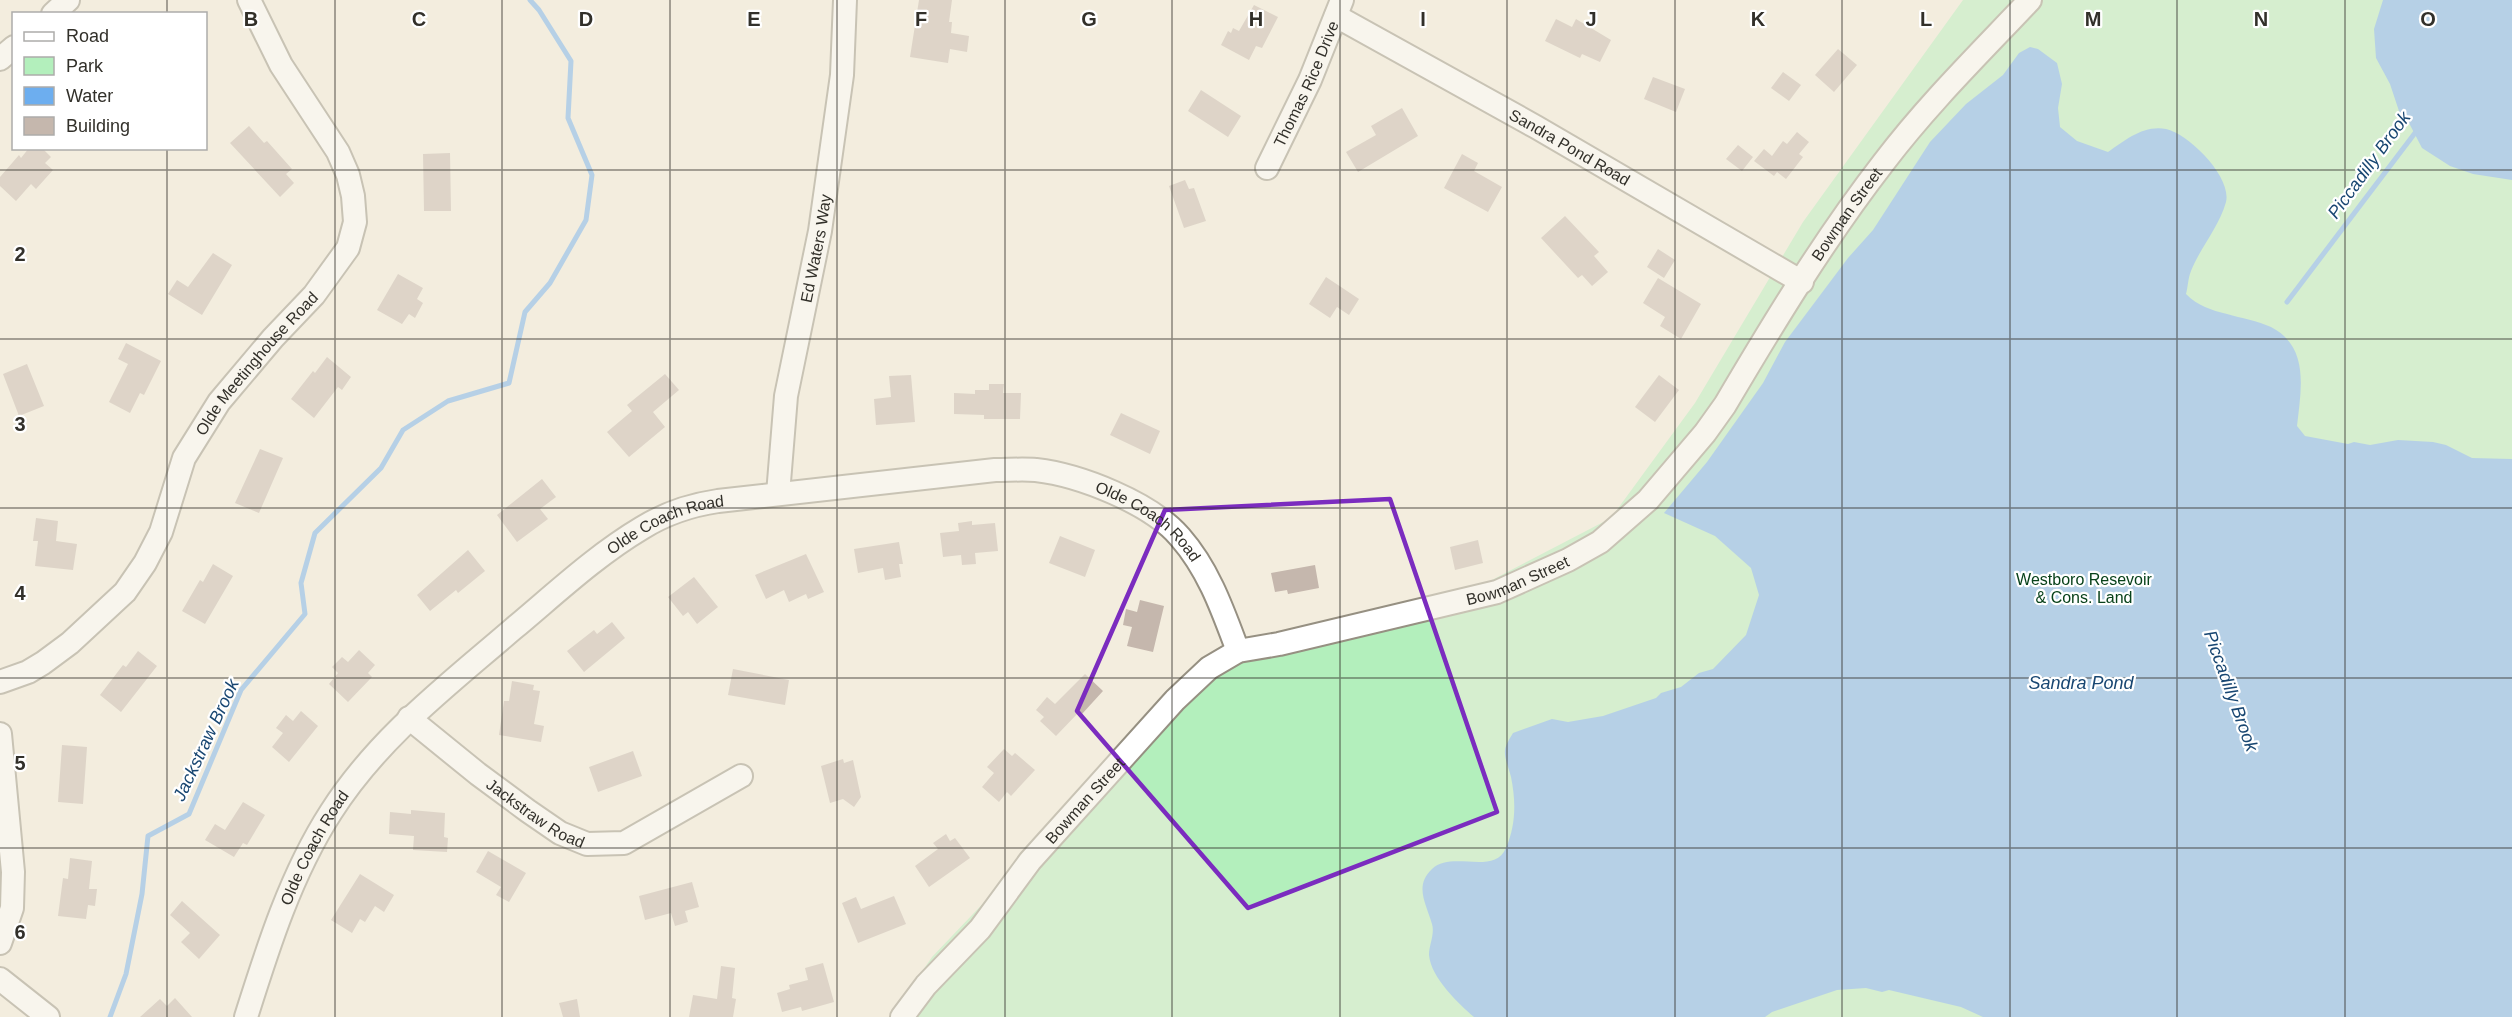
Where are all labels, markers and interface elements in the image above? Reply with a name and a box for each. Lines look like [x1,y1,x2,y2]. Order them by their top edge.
text: B [244,8,258,30]
text: C [412,8,426,30]
text: D [579,8,593,30]
text: E [747,8,761,30]
text: F [915,8,927,30]
text: G [1081,8,1097,30]
text: H [1249,8,1263,30]
text: I [1420,8,1426,30]
text: J [1585,8,1597,30]
text: K [1751,8,1766,30]
text: L [1920,8,1932,30]
text: M [2085,8,2101,30]
text: N [2254,8,2268,30]
text: O [2420,8,2436,30]
legend [12,12,207,150]
street label: Thomas Rice Drive [1271,18,1342,150]
text: Road [66,26,109,46]
text: Park [66,56,104,76]
text: Water [66,86,113,106]
street label: Sandra Pond Road [1506,106,1633,189]
water label: Piccadilly Brook [2324,107,2415,222]
text: Building [66,116,130,136]
street label: Bowman Street [1808,164,1886,264]
street label: Ed Waters Way [797,193,834,304]
text: 2 [14,243,26,265]
street label: Olde Meetinghouse Road [192,289,321,438]
text: 3 [14,413,26,435]
street label: Olde Coach Road [1093,478,1204,565]
street label: Olde Coach Road [604,492,725,558]
street label: Bowman Street [1464,552,1572,608]
park label: Westboro Resevoir & Cons. Land [2016,571,2153,606]
text: 4 [14,582,26,604]
water label: Piccadilly Brook [2200,628,2262,755]
water label: Sandra Pond [2028,673,2135,693]
water label: Jackstraw Brook [169,675,243,805]
text: 5 [14,752,26,774]
street label: Bowman Street [1042,754,1128,847]
street label: Jackstraw Road [483,775,587,851]
street label: Olde Coach Road [277,787,352,907]
text: 6 [14,921,26,943]

